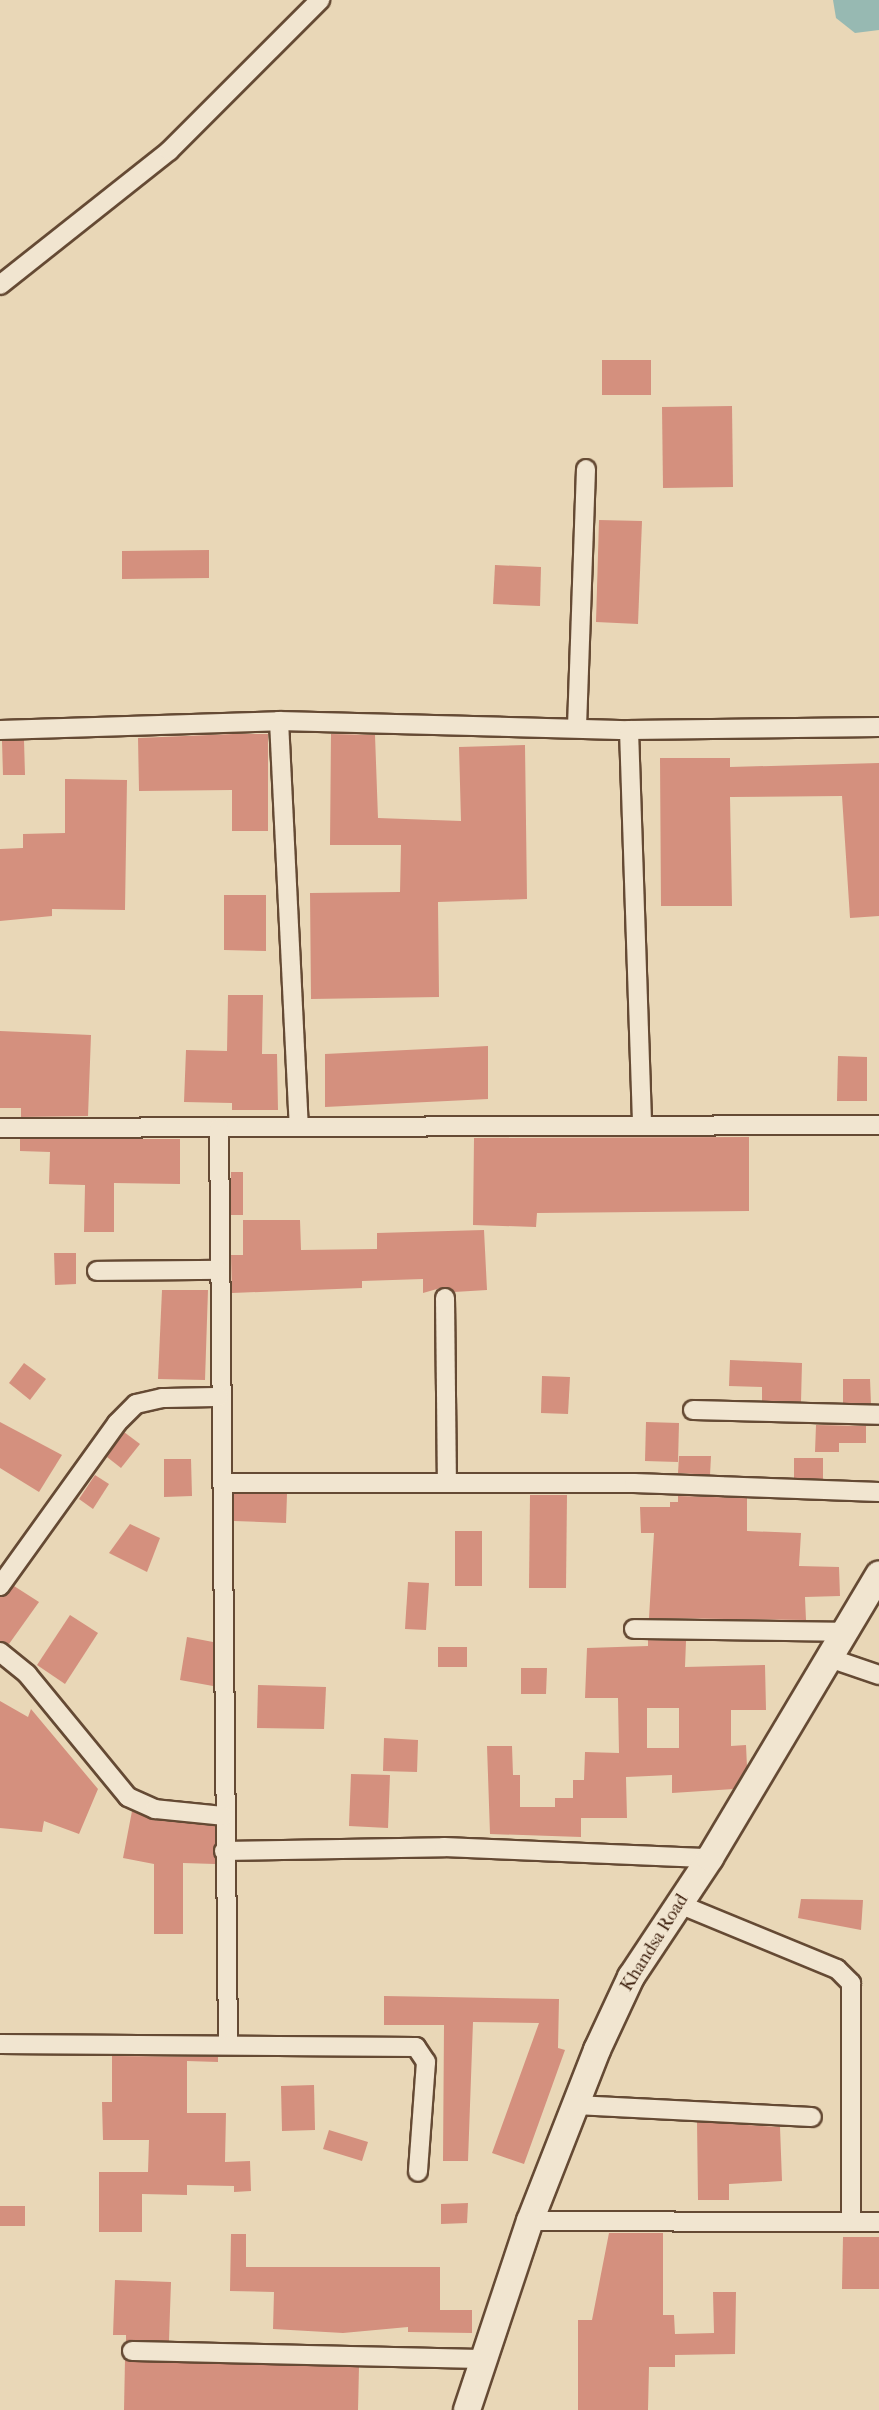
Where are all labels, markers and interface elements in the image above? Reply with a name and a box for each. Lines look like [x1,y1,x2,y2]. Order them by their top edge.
street label: Khandsa Road [617,1890,693,1996]

